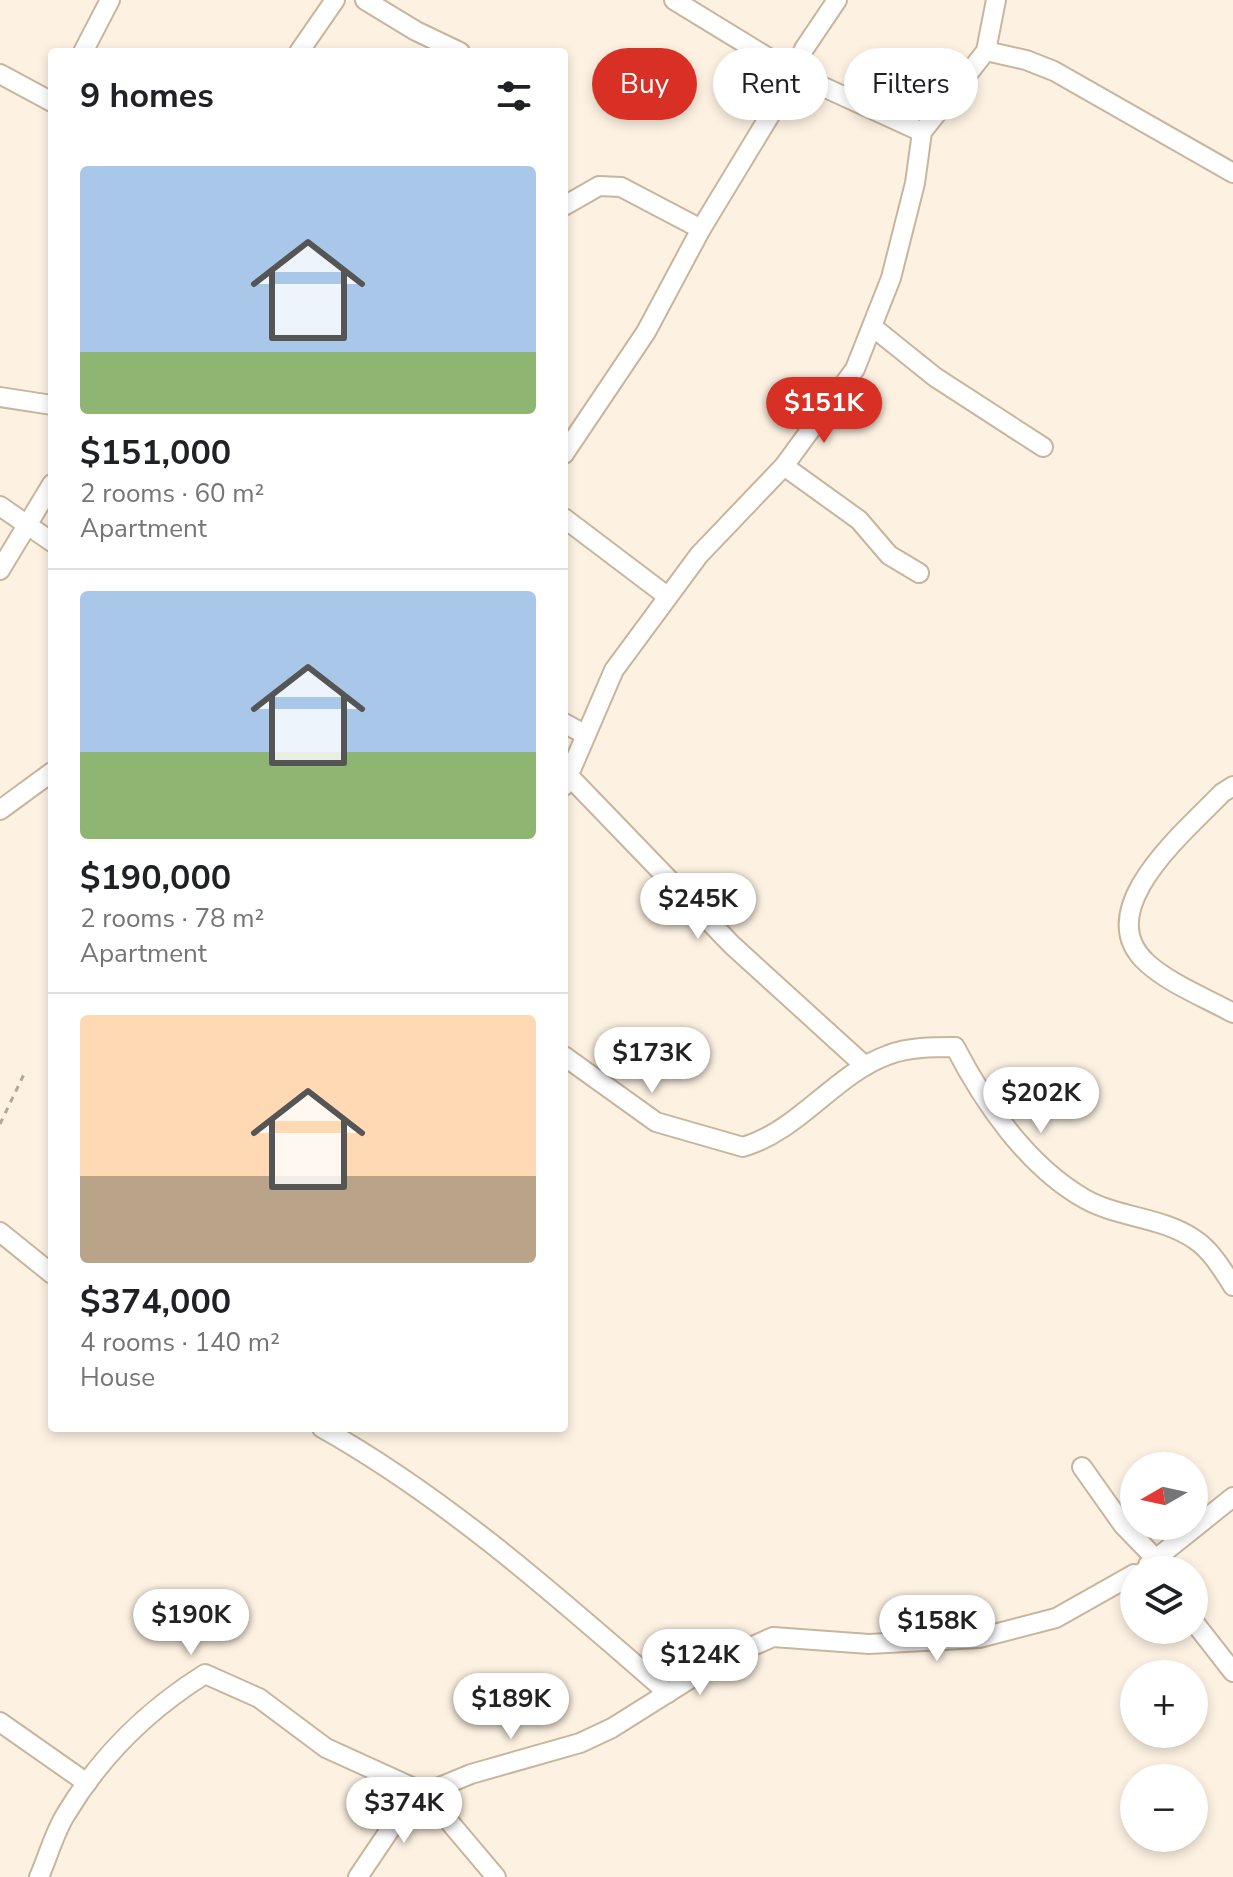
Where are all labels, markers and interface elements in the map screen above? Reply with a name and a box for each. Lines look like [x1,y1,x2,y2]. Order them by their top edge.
chip: Buy [592,48,697,120]
chip: Rent [713,48,828,120]
chip: Filters [844,48,978,120]
text: 9 homes [80,73,214,119]
icon: filters [492,74,536,118]
icon: home [236,218,380,362]
pin: $151K [768,377,880,445]
text: $151K [784,385,864,420]
text: $151,000 [80,430,231,476]
text: 2 rooms · 60 m² [80,476,264,511]
text: Apartment [80,511,207,546]
icon: home [236,643,380,787]
text: $190,000 [80,855,231,901]
pin: $245K [642,873,754,941]
text: $245K [658,881,738,916]
text: 2 rooms · 78 m² [80,901,264,936]
text: Apartment [80,936,207,971]
pin: $173K [596,1027,708,1095]
text: $173K [612,1035,692,1070]
icon: home [236,1067,380,1211]
pin: $202K [985,1067,1097,1135]
text: $202K [1001,1075,1081,1110]
text: $374,000 [80,1279,231,1325]
text: 4 rooms · 140 m² [80,1325,280,1360]
text: House [80,1360,155,1395]
north arrow [1120,1452,1208,1540]
map controls [1120,1452,1208,1852]
button: layers [1120,1556,1208,1644]
pin: $190K [135,1589,247,1657]
pin: $158K [881,1595,993,1663]
text: $190K [151,1597,231,1632]
text: $158K [897,1603,977,1638]
pin: $124K [644,1629,756,1697]
text: $124K [660,1637,740,1672]
button: + [1120,1660,1208,1748]
pin: $189K [455,1673,567,1741]
text: $189K [471,1681,551,1716]
button: − [1120,1764,1208,1852]
pin: $374K [348,1777,460,1845]
text: $374K [364,1785,444,1820]

